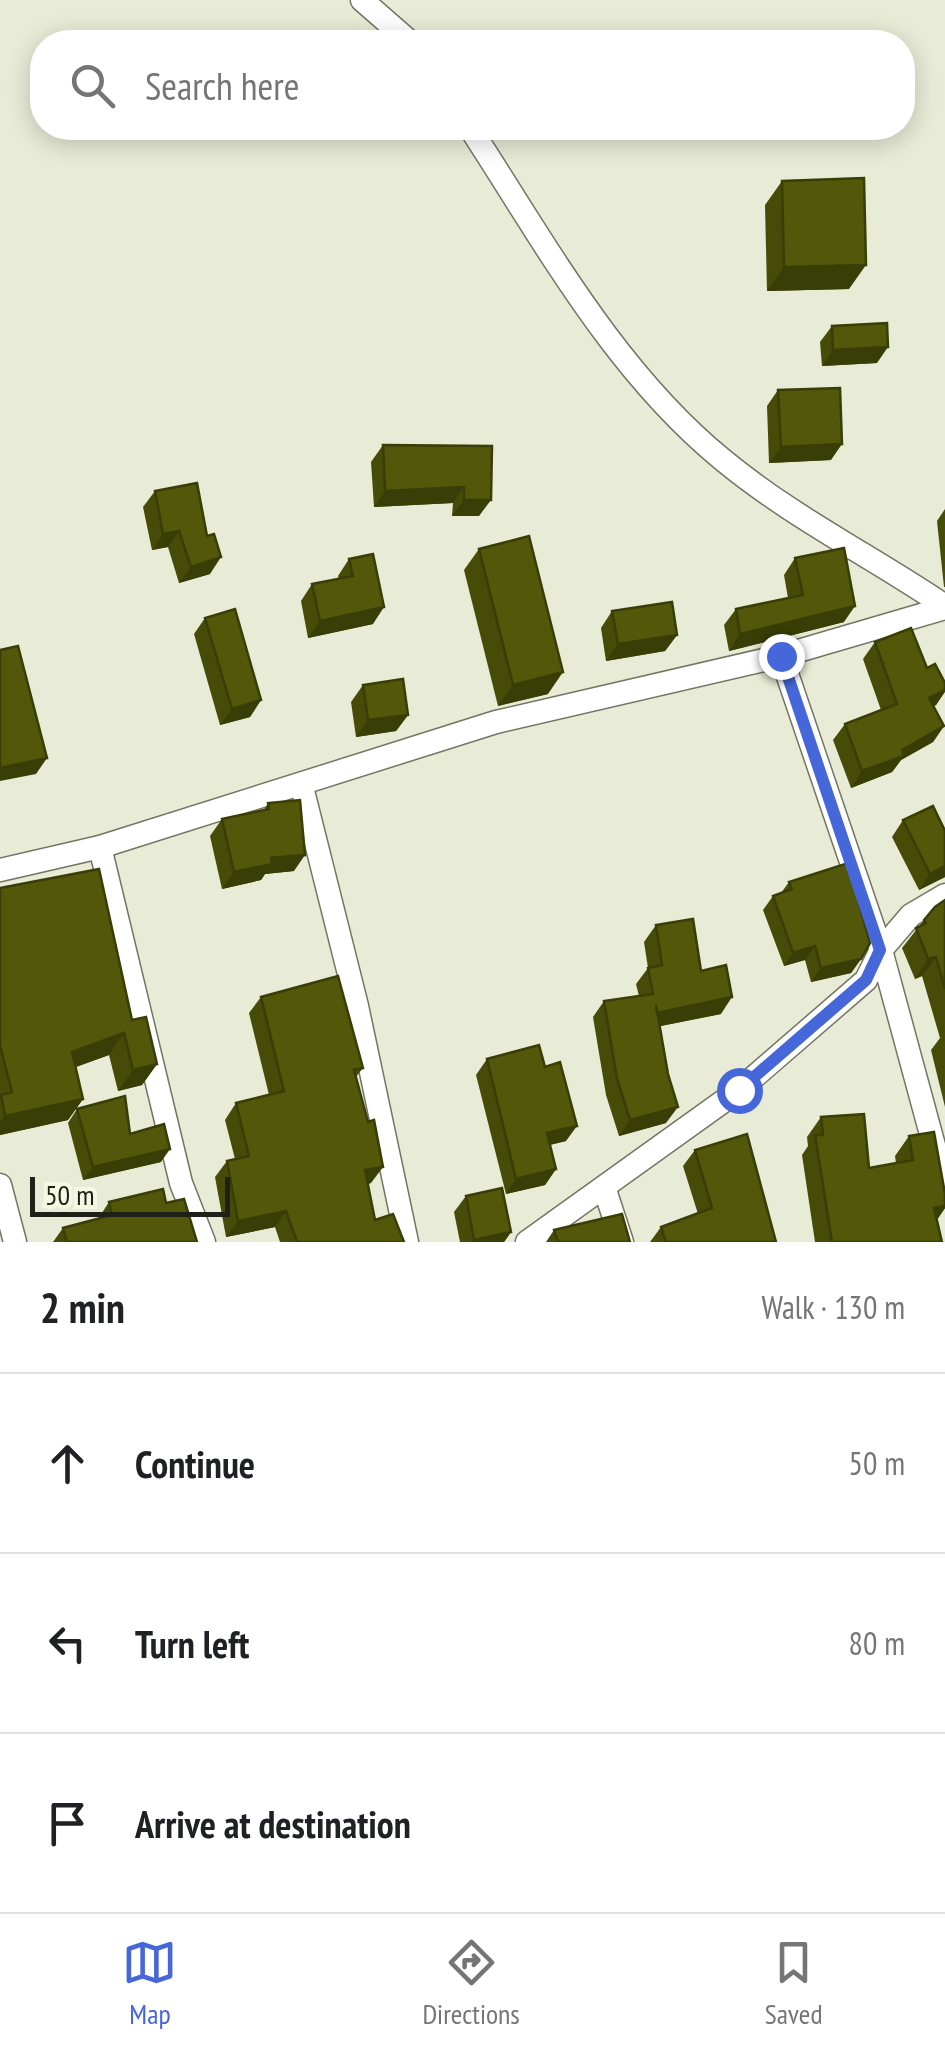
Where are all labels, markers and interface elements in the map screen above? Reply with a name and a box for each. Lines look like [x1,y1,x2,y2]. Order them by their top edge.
search box [30,30,915,140]
icon: search [65,58,120,113]
text: Search here [145,61,299,110]
route end [759,634,805,680]
route start [717,1068,763,1114]
scale bar [30,1172,230,1216]
text: 50 m [45,1176,94,1213]
text: 2 min [40,1280,125,1335]
text: Walk · 130 m [761,1286,905,1328]
icon: ahead [40,1436,95,1491]
text: Continue [135,1439,255,1488]
text: 50 m [849,1442,905,1484]
icon: left [40,1616,95,1671]
text: Turn left [135,1619,249,1668]
text: 80 m [849,1622,905,1664]
icon: arrive [40,1796,95,1851]
text: Arrive at destination [135,1799,411,1848]
tab: Map [122,1935,177,2032]
tab: Directions [422,1935,520,2032]
tab: Saved [765,1935,823,2032]

